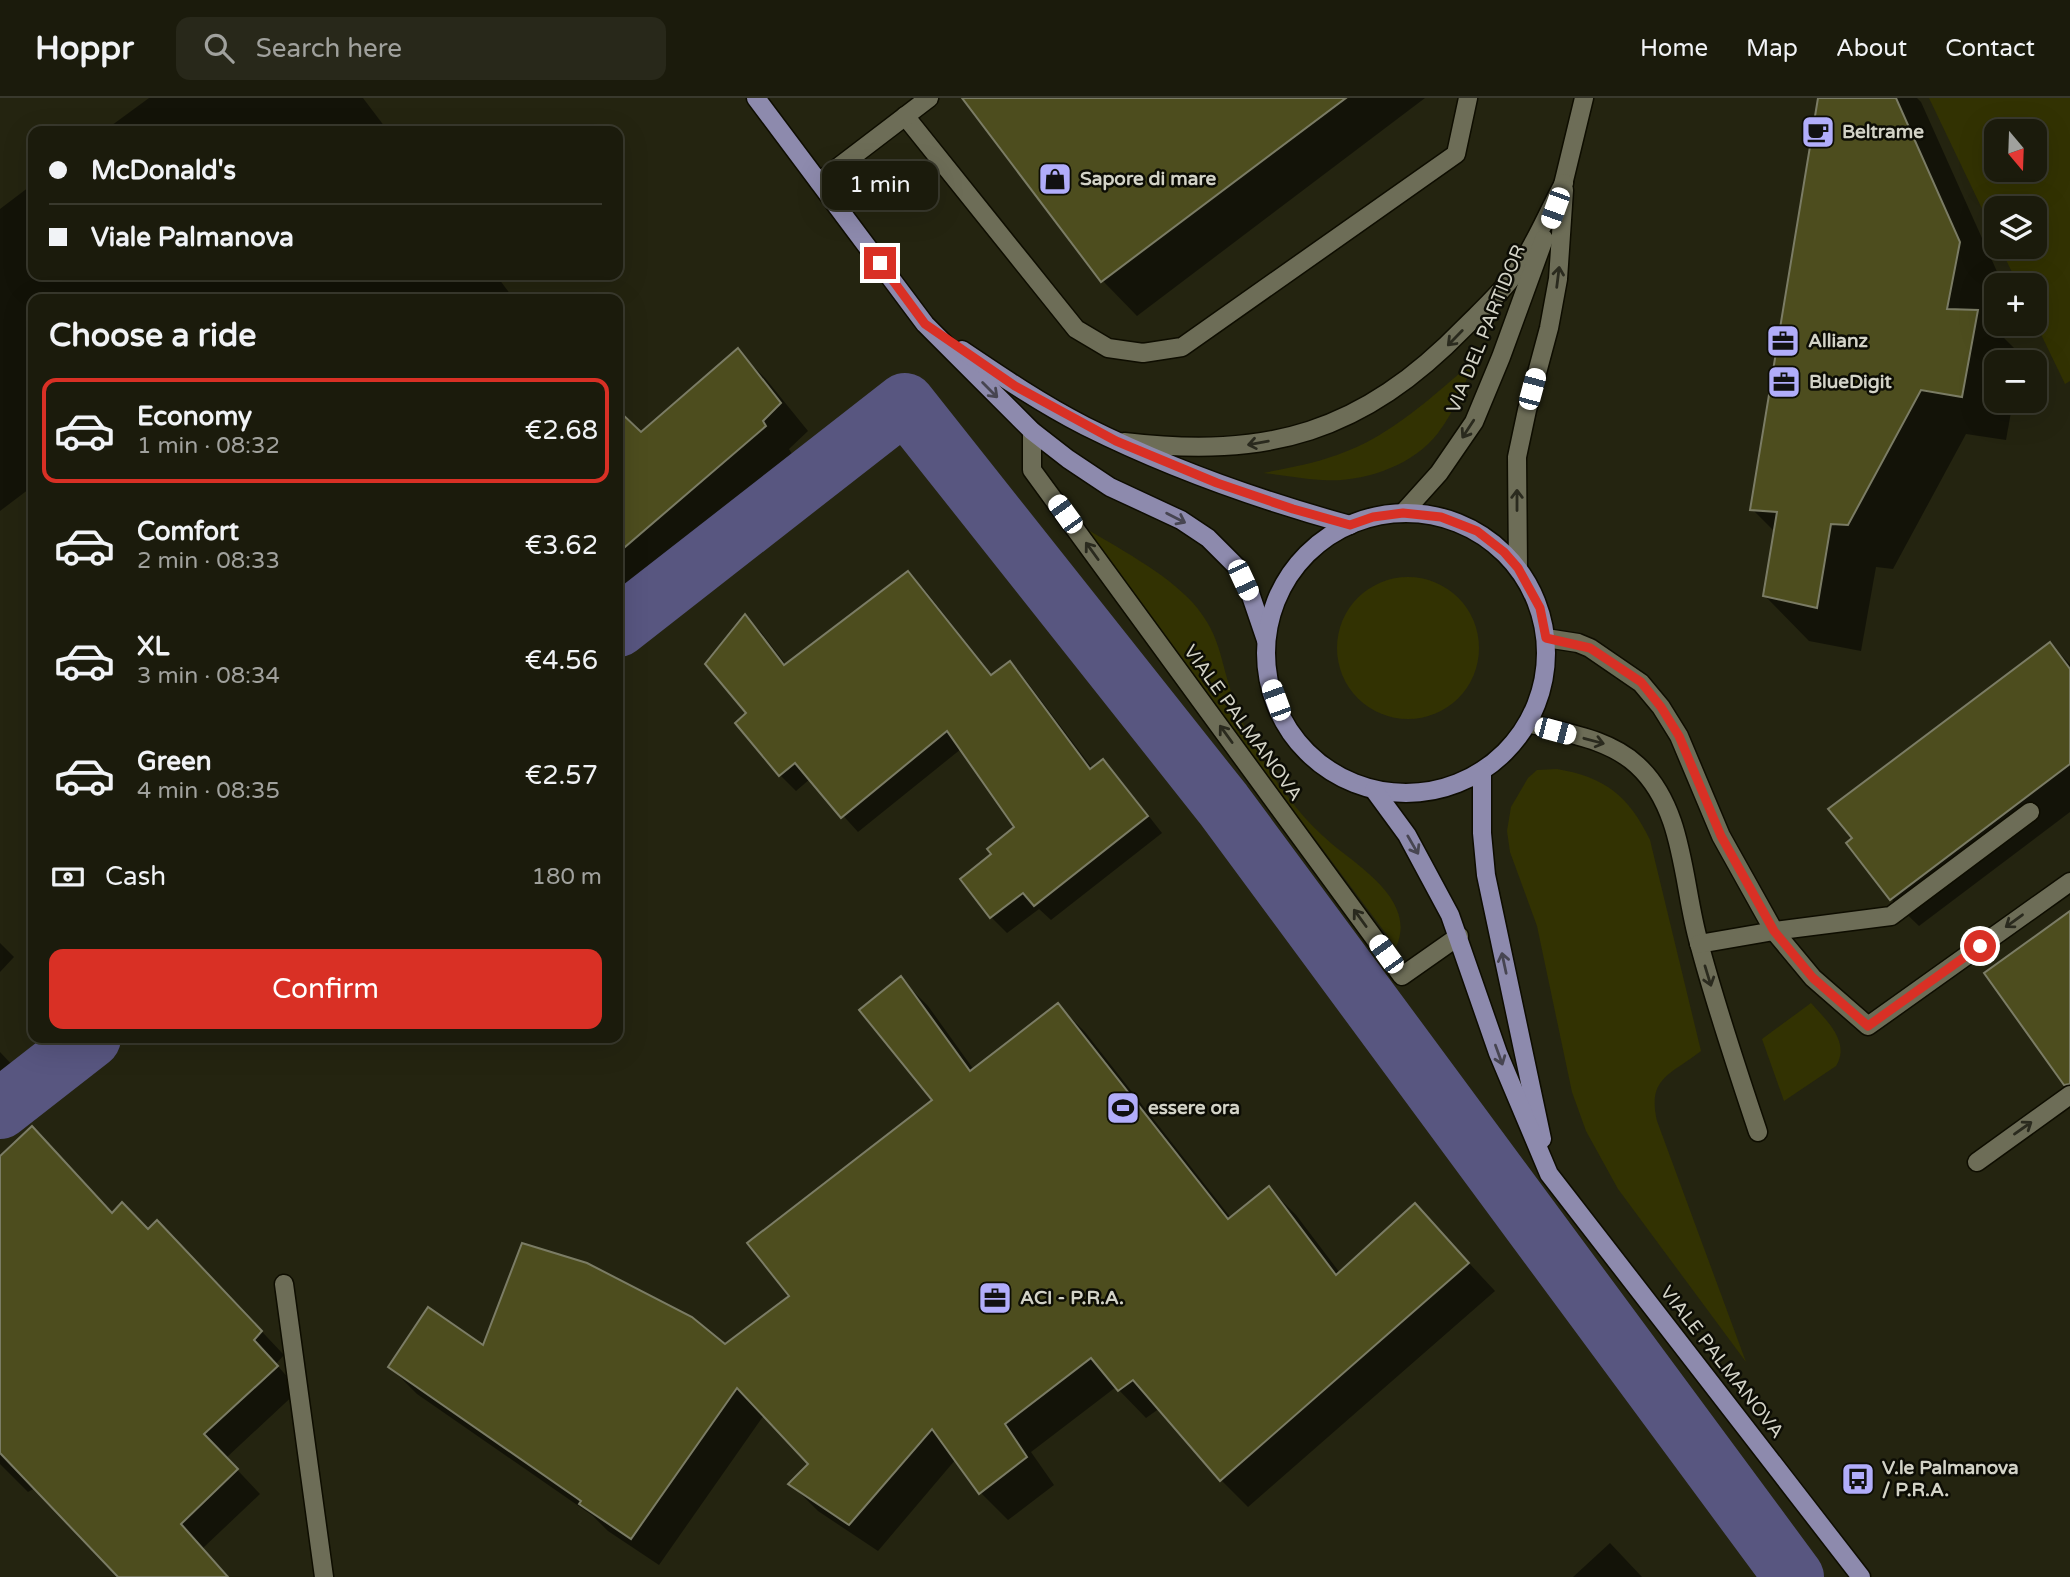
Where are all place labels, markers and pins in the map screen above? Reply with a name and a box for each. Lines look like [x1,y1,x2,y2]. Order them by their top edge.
cafe icon: Beltrame [1799,113,1837,151]
place label: Beltrame [1842,121,1924,143]
shop icon: Sapore di mare [1036,160,1074,198]
place label: Sapore di mare [1080,168,1216,191]
office icon: Allianz [1764,322,1802,360]
place label: Allianz [1808,330,1869,352]
office icon: BlueDigit [1765,363,1803,401]
place label: BlueDigit [1809,371,1892,394]
sports icon: essere ora [1104,1089,1142,1127]
place label: essere ora [1148,1097,1240,1119]
office icon: ACI - P.R.A. [976,1279,1014,1317]
place label: ACI - P.R.A. [1020,1287,1124,1309]
place label: V.le Palmanova / P.R.A. [1882,1457,2019,1501]
bus stop icon: V.le Palmanova / P.R.A. [1839,1460,1877,1498]

